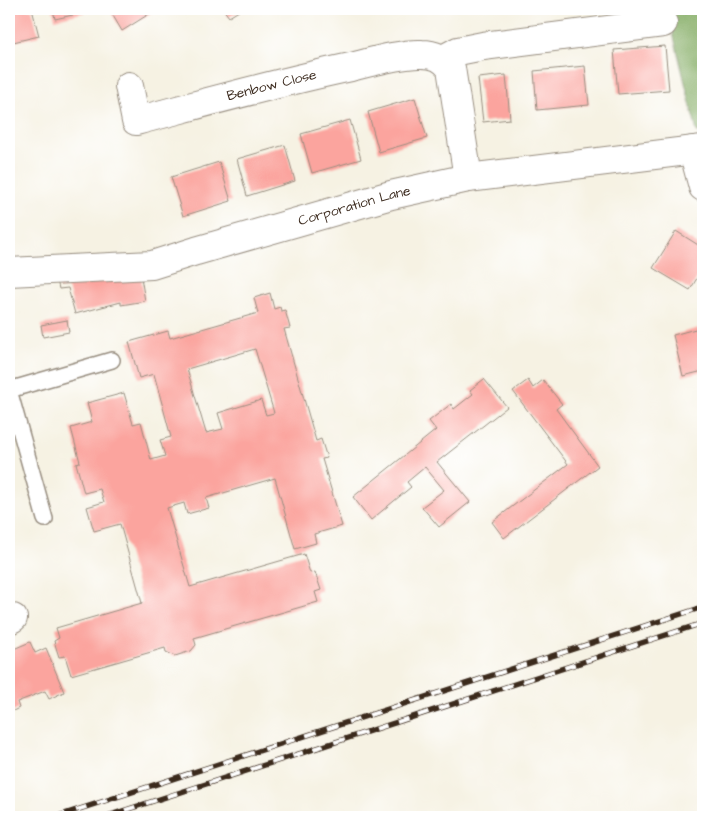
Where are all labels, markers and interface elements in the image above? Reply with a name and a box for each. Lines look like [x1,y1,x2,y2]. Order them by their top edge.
street label: Benbow Close [225,65,319,106]
street label: Corporation Lane [296,181,413,231]

